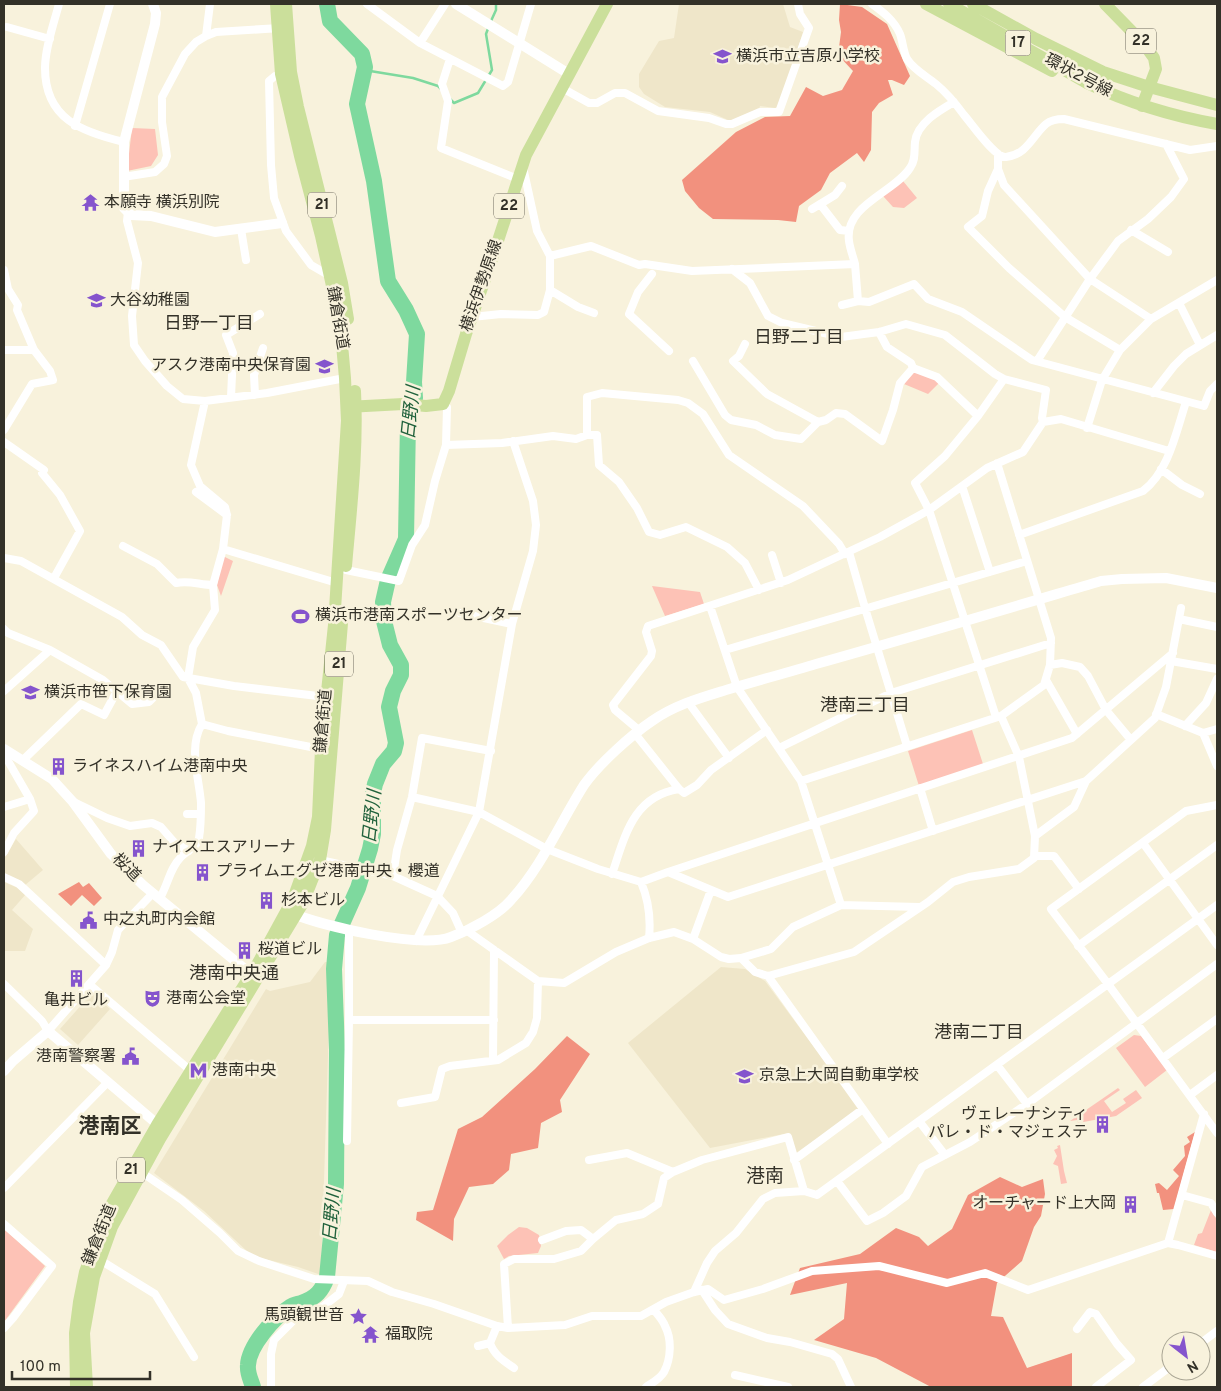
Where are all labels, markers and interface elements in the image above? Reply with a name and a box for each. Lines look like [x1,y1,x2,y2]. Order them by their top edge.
road number: 22 [1126,28,1156,54]
road number: 17 [1006,30,1030,56]
school or university icon: 横浜市立吉原小学校 [712,47,732,67]
place label: 横浜市立吉原小学校 [736,47,880,67]
street label: 環状2号線 [1041,50,1115,102]
road number: 21 [308,192,336,218]
temple icon: 本願寺 横浜別院 [80,193,100,213]
place label: 本願寺 横浜別院 [104,193,220,213]
road number: 22 [494,194,524,218]
street label: 横浜伊勢原線 [457,237,507,335]
street label: 鎌倉街道 [322,285,352,351]
school or university icon: 大谷幼稚園 [86,291,106,311]
place label: 大谷幼稚園 [110,291,190,311]
district label: 日野一丁目 [164,313,254,336]
district label: 日野二丁目 [754,327,844,350]
place label: アスク港南中央保育園 [151,356,311,376]
school or university icon: アスク港南中央保育園 [315,356,335,376]
water label: 日野川 [398,383,426,441]
sports icon: 横浜市港南スポーツセンター [291,606,311,626]
place label: 横浜市港南スポーツセンター [315,606,523,626]
road number: 21 [325,652,353,676]
school or university icon: 横浜市笹下保育園 [20,683,40,703]
place label: 横浜市笹下保育園 [44,683,172,703]
street label: 鎌倉街道 [311,688,337,754]
district label: 港南三丁目 [820,695,910,718]
building icon: ライネスハイム港南中央 [48,757,68,777]
place label: ライネスハイム港南中央 [72,757,247,777]
water label: 日野川 [359,787,387,845]
building icon: ナイスエスアリーナ [128,838,148,858]
place label: ナイスエスアリーナ [152,838,296,858]
street label: 桜道 [108,850,144,886]
building icon: プライムエグゼ港南中央・櫻道 [192,862,212,882]
place label: プライムエグゼ港南中央・櫻道 [216,862,440,882]
building icon: 杉本ビル [257,891,277,911]
place label: 杉本ビル [281,891,345,911]
public building icon: 中之丸町内会館 [79,910,99,930]
place label: 中之丸町内会館 [103,910,215,930]
building icon: 桜道ビル [234,940,254,960]
place label: 桜道ビル [258,940,322,960]
district label: 港南中央通 [189,963,279,986]
building icon: 亀井ビル [66,969,86,989]
theatre icon: 港南公会堂 [142,989,162,1009]
place label: 港南公会堂 [166,989,246,1009]
place label: 亀井ビル [44,991,108,1011]
district label: 港南二丁目 [934,1022,1024,1045]
place label: 港南警察署 [36,1047,116,1067]
public building icon: 港南警察署 [120,1047,140,1067]
metro station icon: 港南中央 [188,1061,208,1081]
place label: 港南中央 [212,1061,276,1081]
school or university icon: 京急上大岡自動車学校 [735,1066,755,1086]
place label: 京急上大岡自動車学校 [759,1066,919,1086]
place label: ヴェレーナシティ パレ・ド・マジェステ [928,1105,1088,1143]
district label: 港南区 [79,1114,142,1141]
building icon: ヴェレーナシティ パレ・ド・マジェステ [1092,1114,1112,1134]
road number: 21 [117,1158,145,1182]
district label: 港南 [746,1165,784,1189]
water label: 日野川 [319,1185,347,1243]
place label: オーチャード上大岡 [972,1194,1116,1214]
building icon: オーチャード上大岡 [1120,1194,1140,1214]
street label: 鎌倉街道 [79,1202,121,1268]
place label: 馬頭観世音 [264,1306,344,1326]
place icon: 馬頭観世音 [348,1306,368,1326]
temple icon: 福取院 [361,1325,381,1345]
place label: 福取院 [385,1325,433,1345]
north arrow [1161,1331,1211,1381]
scale bar [12,1348,150,1380]
text: N [1183,1356,1201,1376]
text: 100 m [20,1358,61,1377]

